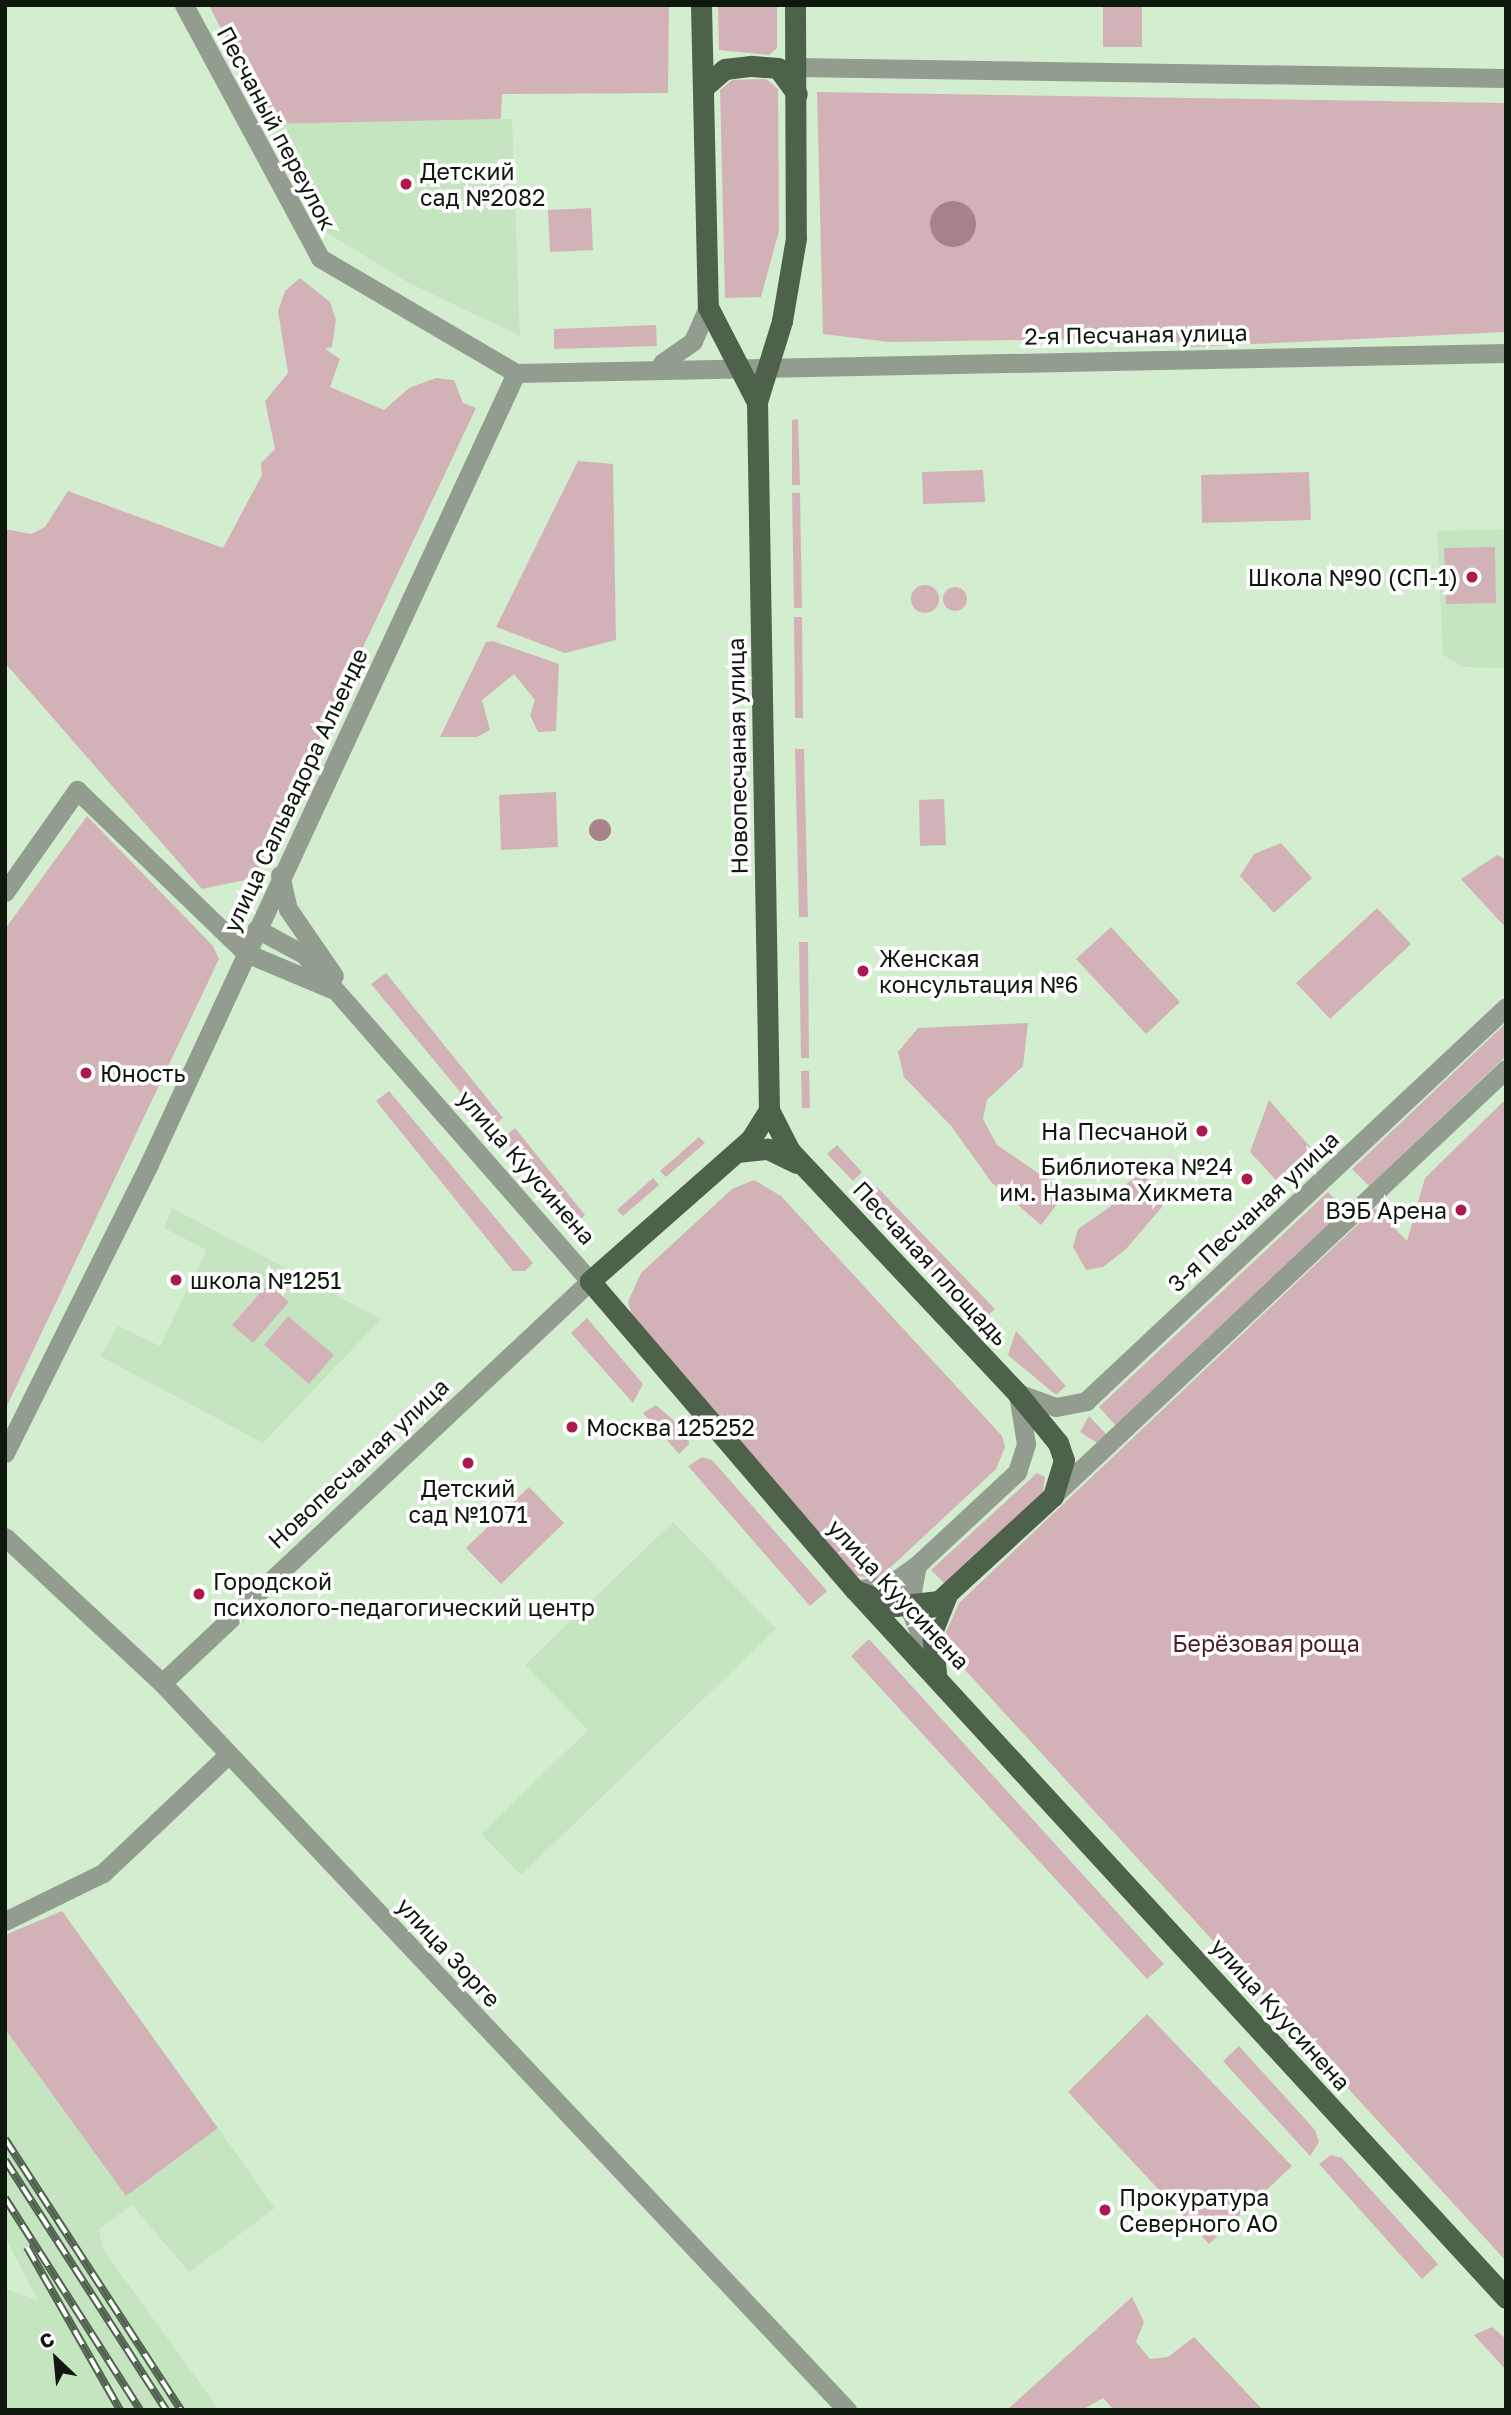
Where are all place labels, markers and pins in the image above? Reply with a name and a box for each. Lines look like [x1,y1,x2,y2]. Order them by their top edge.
place label: Детский сад №2082 [420,157,545,211]
marker: Детский сад №2082 [398,176,414,192]
place label: Школа №90 (СП-1) [1248,563,1458,591]
marker: Школа №90 (СП-1) [1464,569,1480,585]
place label: Женская консультация №6 [879,944,1079,998]
marker: Женская консультация №6 [853,961,873,981]
place label: Юность [100,1059,186,1087]
marker: Юность [78,1065,94,1081]
place label: На Песчаной [1041,1117,1188,1145]
marker: На Песчаной [1194,1123,1210,1139]
place label: Библиотека №24 им. Назыма Хикмета [999,1152,1233,1206]
marker: Библиотека №24 им. Назыма Хикмета [1239,1171,1255,1187]
place label: ВЭБ Арена [1325,1196,1447,1224]
marker: ВЭБ Арена [1453,1202,1469,1218]
place label: школа №1251 [190,1266,341,1294]
marker: школа №1251 [168,1272,184,1288]
place label: Москва 125252 [586,1413,755,1441]
marker: Москва 125252 [564,1419,580,1435]
marker: Детский сад №1071 [460,1455,476,1471]
place label: Детский сад №1071 [408,1474,528,1528]
place label: Городской психолого-педагогический центр [213,1567,595,1621]
marker: Городской психолого-педагогический центр [191,1586,207,1602]
place label: Прокуратура Северного АО [1119,2183,1278,2237]
marker: Прокуратура Северного АО [1097,2202,1113,2218]

